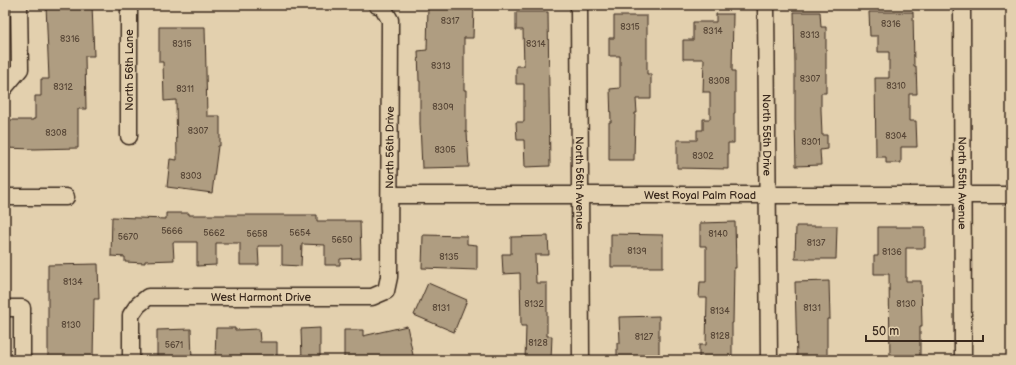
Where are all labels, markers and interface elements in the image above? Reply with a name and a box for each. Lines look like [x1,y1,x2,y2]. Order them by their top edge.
house number: 8317 [441,16,460,27]
house number: 8316 [881,19,901,30]
house number: 8315 [620,22,640,33]
house number: 8314 [703,26,723,37]
street label: North 56th Lane [123,29,136,111]
house number: 8313 [800,30,820,41]
house number: 8316 [60,34,80,45]
house number: 8315 [172,39,192,50]
house number: 8314 [526,39,546,50]
house number: 8313 [431,61,451,72]
house number: 8307 [800,74,821,85]
house number: 8308 [708,76,730,87]
house number: 8310 [886,81,906,92]
house number: 8312 [53,82,73,93]
house number: 8311 [176,84,194,95]
street label: North 55th Drive [760,94,774,177]
house number: 8309 [432,102,454,113]
street label: North 56th Drive [383,106,396,189]
house number: 8307 [188,126,209,137]
house number: 8308 [45,128,67,139]
house number: 8304 [885,131,907,142]
street label: North 56th Avenue [573,136,587,230]
street label: North 55th Avenue [956,136,969,230]
house number: 8301 [801,137,821,148]
house number: 8305 [434,145,456,156]
house number: 8302 [692,151,714,162]
house number: 8303 [180,171,202,182]
street label: West Royal Palm Road [644,189,756,202]
house number: 5666 [161,226,183,237]
house number: 5662 [203,228,225,239]
house number: 5654 [289,228,311,239]
house number: 5658 [246,229,268,240]
house number: 8140 [708,229,728,240]
house number: 5670 [118,232,138,243]
house number: 5650 [331,235,353,246]
house number: 8137 [807,238,826,249]
house number: 8139 [627,246,647,257]
house number: 8136 [882,247,902,258]
house number: 8135 [439,252,459,263]
house number: 8134 [63,277,83,288]
street label: West Harmont Drive [211,291,311,304]
house number: 8132 [524,299,544,310]
house number: 8130 [896,299,916,310]
house number: 8131 [432,303,450,314]
house number: 8131 [803,303,821,314]
house number: 8134 [710,306,730,317]
scale bar [866,317,983,343]
house number: 8130 [61,320,81,331]
text: 50 m [872,324,899,339]
house number: 8128 [710,331,730,342]
house number: 8127 [635,332,654,343]
house number: 8128 [528,338,548,349]
house number: 5671 [165,340,183,351]

